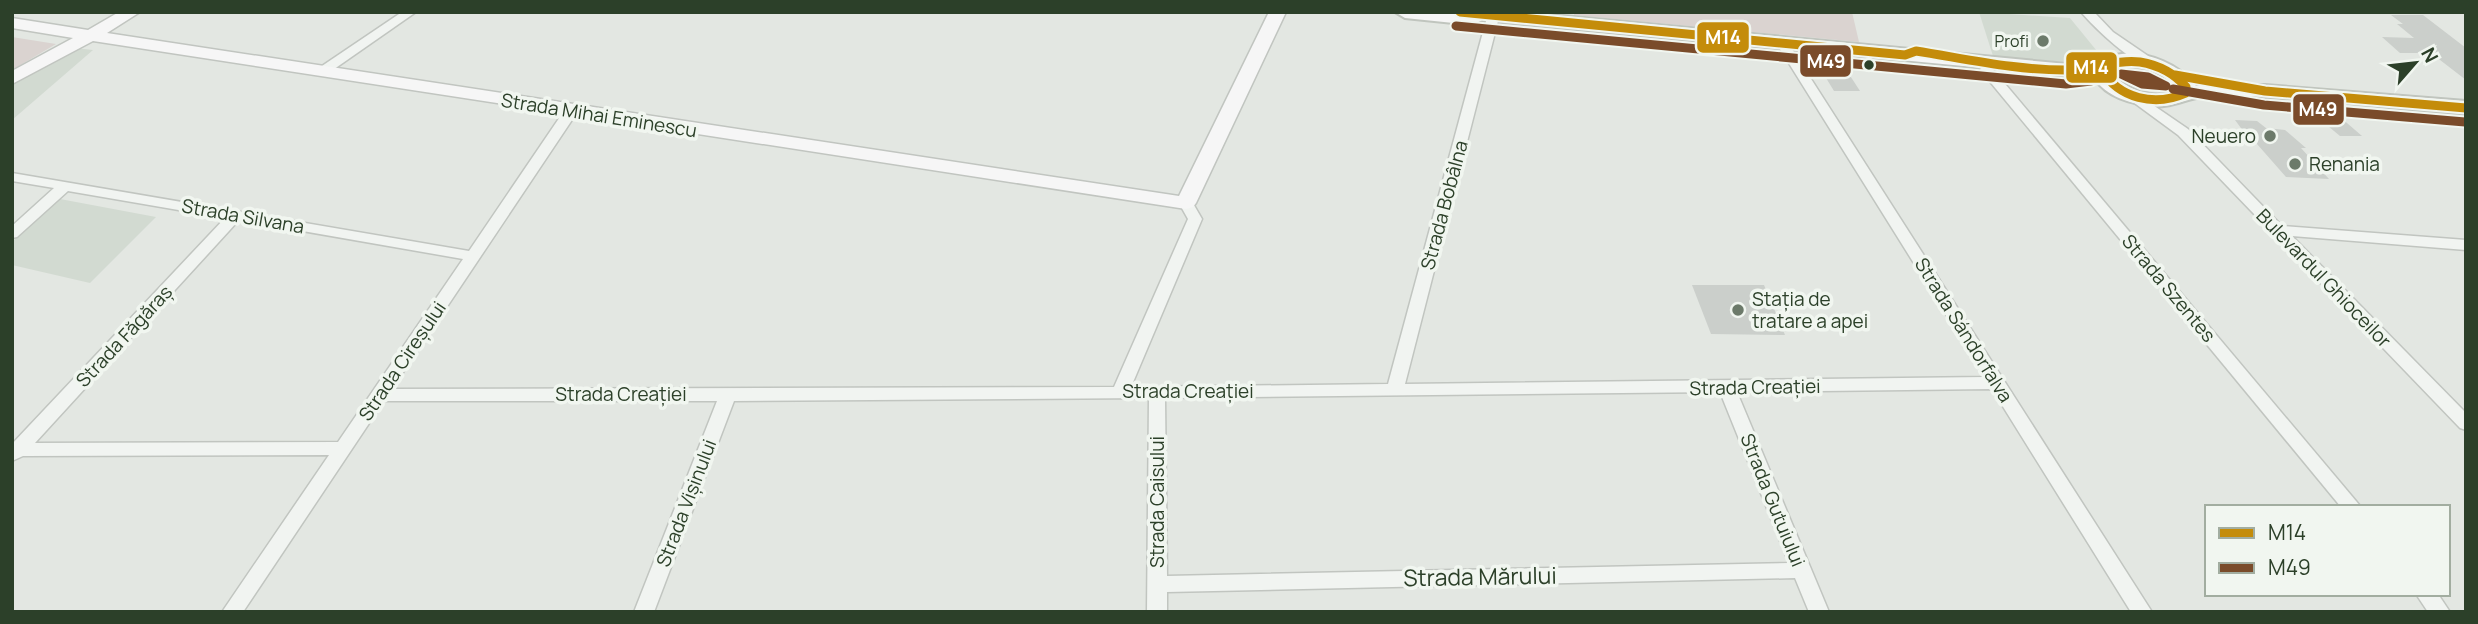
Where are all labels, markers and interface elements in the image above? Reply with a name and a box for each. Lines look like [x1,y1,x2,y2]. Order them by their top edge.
line badge: M14 [1696,21,1750,54]
text: M14 [1705,24,1741,50]
north arrow [2380,28,2450,98]
place label: Profi [1995,30,2029,52]
marker: Profi [2035,33,2051,49]
text: N [2415,43,2445,67]
line badge: M49 [1799,44,1852,78]
text: M49 [1806,48,1846,74]
line badge: M14 [2065,51,2118,84]
text: M14 [2073,54,2109,80]
unlabelled marker [1862,58,1876,72]
street label: Strada Mihai Eminescu [499,87,699,143]
line badge: M49 [2292,93,2345,126]
text: M49 [2298,96,2338,122]
place label: Neuero [2192,123,2256,149]
marker: Neuero [2262,128,2278,144]
street label: Strada Bobâlna [1414,137,1474,273]
place label: Renania [2309,151,2380,177]
marker: Renania [2287,156,2303,172]
street label: Strada Silvana [180,192,306,240]
street label: Bulevardul Ghioceilor [2251,203,2397,353]
street label: Strada Szentes [2116,229,2222,347]
street label: Strada Sándorfalva [1909,253,2019,407]
street label: Strada Făgăraș [70,279,178,393]
place label: Stația de tratare a apei [1752,286,1868,334]
street label: Strada Cireșului [352,296,452,426]
marker: Stația de tratare a apei [1730,302,1746,318]
street label: Strada Creației [1689,373,1821,401]
street label: Strada Creației [1122,378,1254,404]
street label: Strada Creației [555,381,687,407]
street label: Strada Gutuiului [1734,430,1812,570]
street label: Strada Vișinului [650,435,722,571]
street label: Strada Caisului [1144,436,1170,568]
legend [2205,505,2450,596]
text: M14 [2268,518,2306,546]
text: M49 [2268,553,2311,581]
street label: Strada Mărului [1403,559,1557,593]

